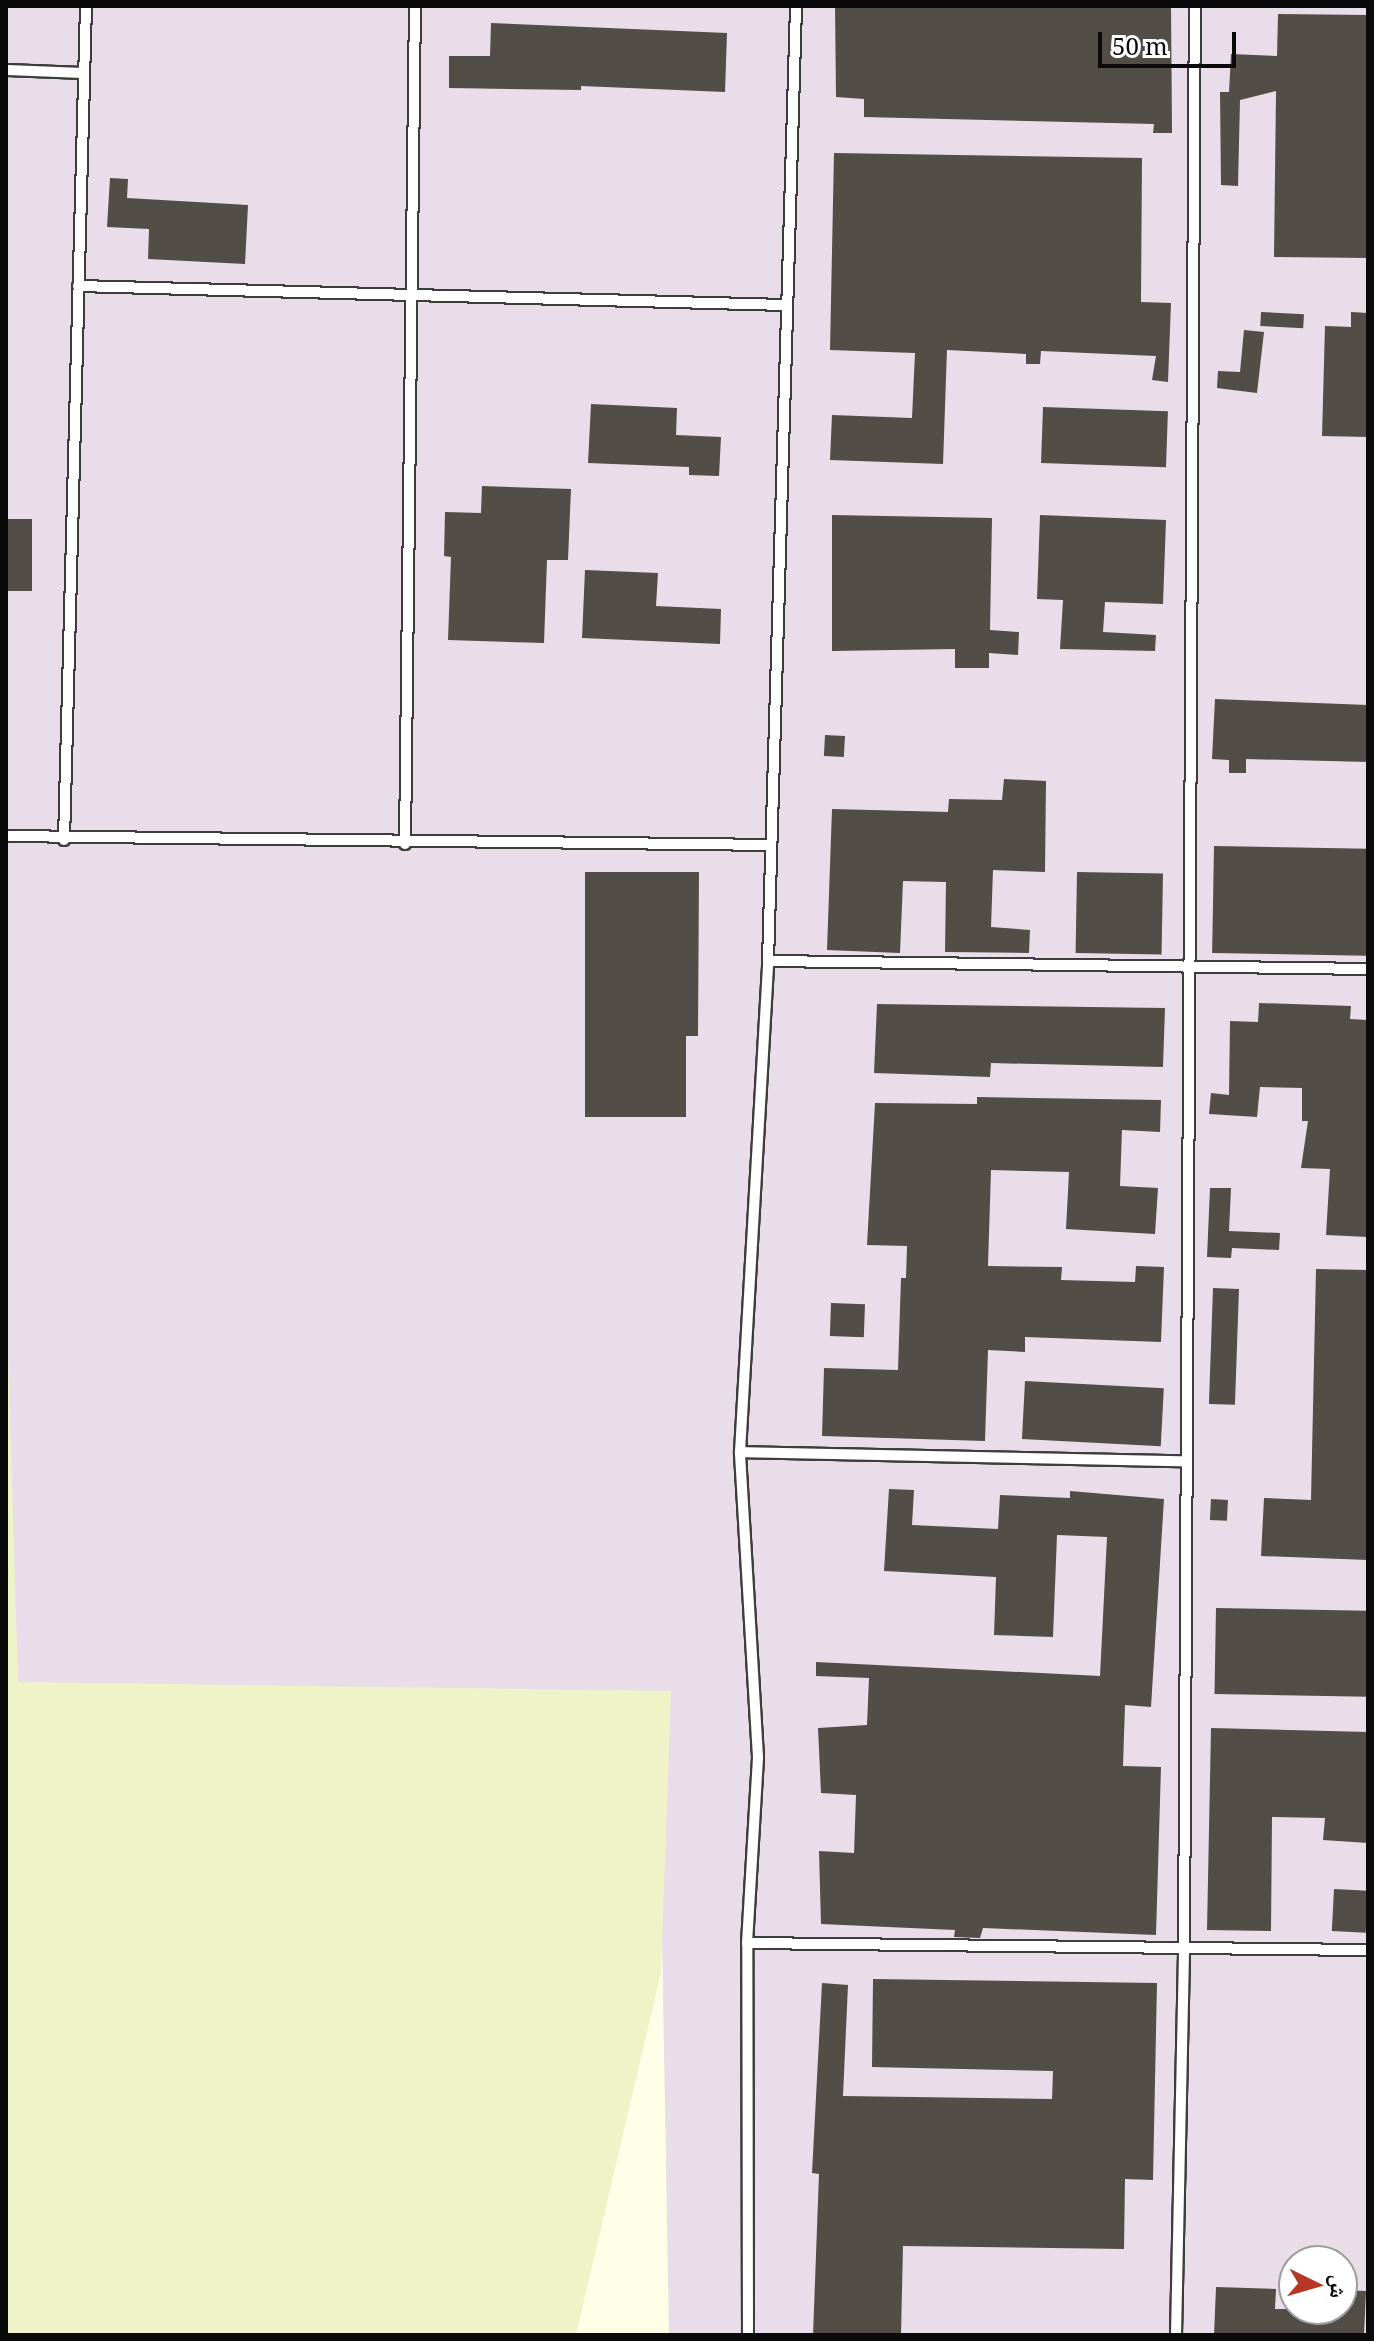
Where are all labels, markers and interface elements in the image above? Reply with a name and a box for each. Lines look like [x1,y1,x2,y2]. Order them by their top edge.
scale bar [1102,16,1240,66]
text: 50 m [1112,29,1168,62]
north arrow [1278,2245,1358,2325]
text: ش [1324,2274,1356,2300]

